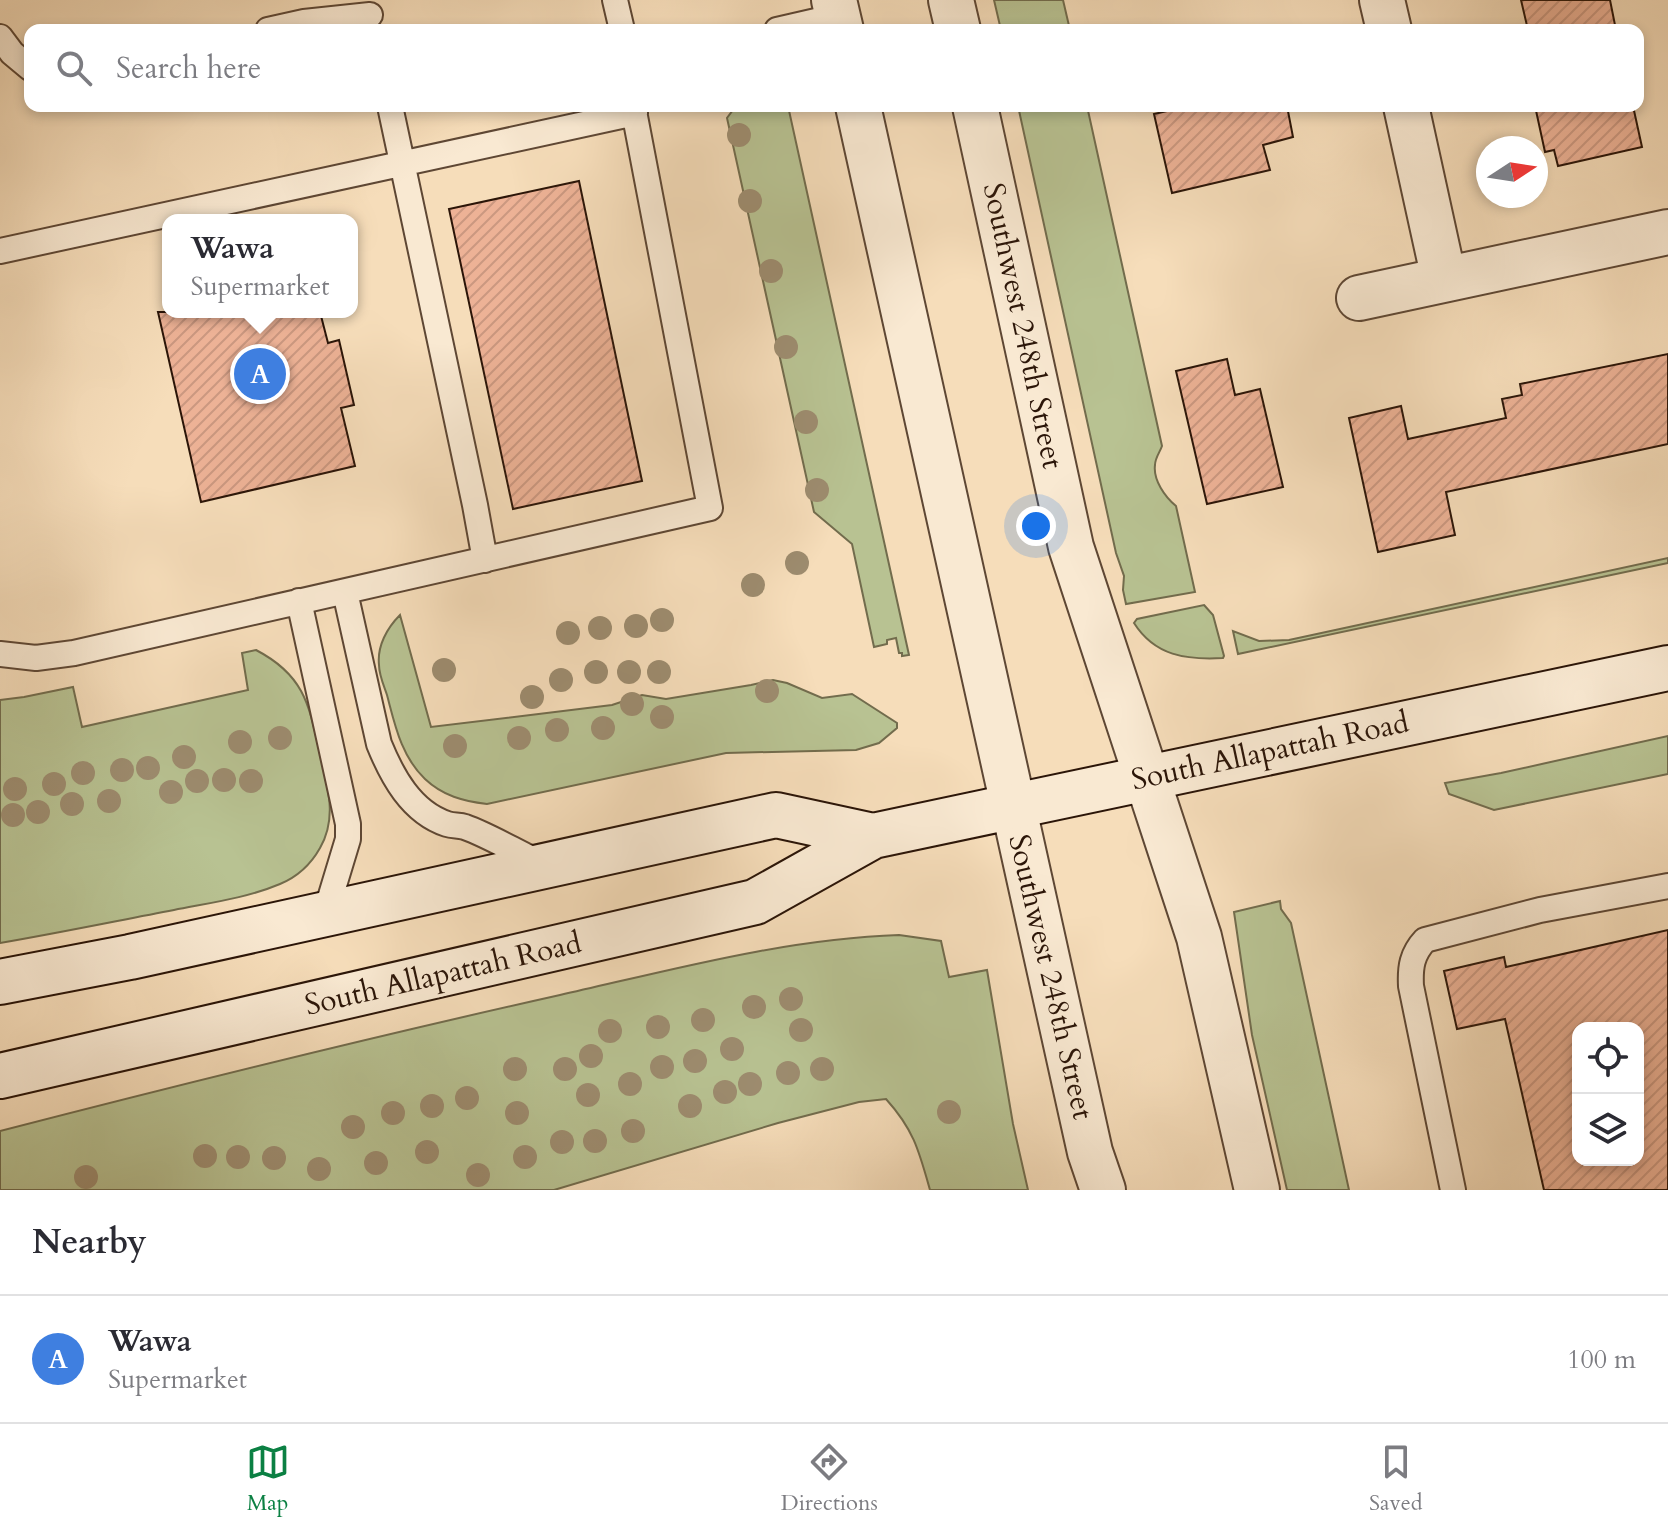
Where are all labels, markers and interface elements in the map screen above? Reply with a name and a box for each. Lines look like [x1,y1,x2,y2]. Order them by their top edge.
search box [24,24,1644,112]
icon: search [52,46,96,90]
text: Search here [116,48,261,89]
north arrow [1476,136,1548,208]
street label: Southwest 248th Street [973,179,1073,473]
popup [162,214,358,318]
text: Wawa [190,228,274,269]
text: Supermarket [190,269,330,304]
pin: A [234,344,286,404]
your location [1016,506,1056,546]
street label: South Allapattah Road [1128,702,1412,800]
street label: Southwest 248th Street [998,831,1104,1124]
street label: South Allapattah Road [301,922,585,1026]
map controls [1572,1022,1644,1166]
button: locate [1572,1022,1644,1094]
button: layers [1572,1094,1644,1166]
text: Nearby [32,1219,147,1265]
text: Wawa [108,1321,192,1362]
text: A [48,1342,68,1377]
text: 100 m [1567,1342,1636,1377]
text: Supermarket [108,1362,247,1397]
tab: Map [246,1440,290,1518]
tab: Directions [781,1440,878,1518]
tab: Saved [1369,1440,1422,1518]

